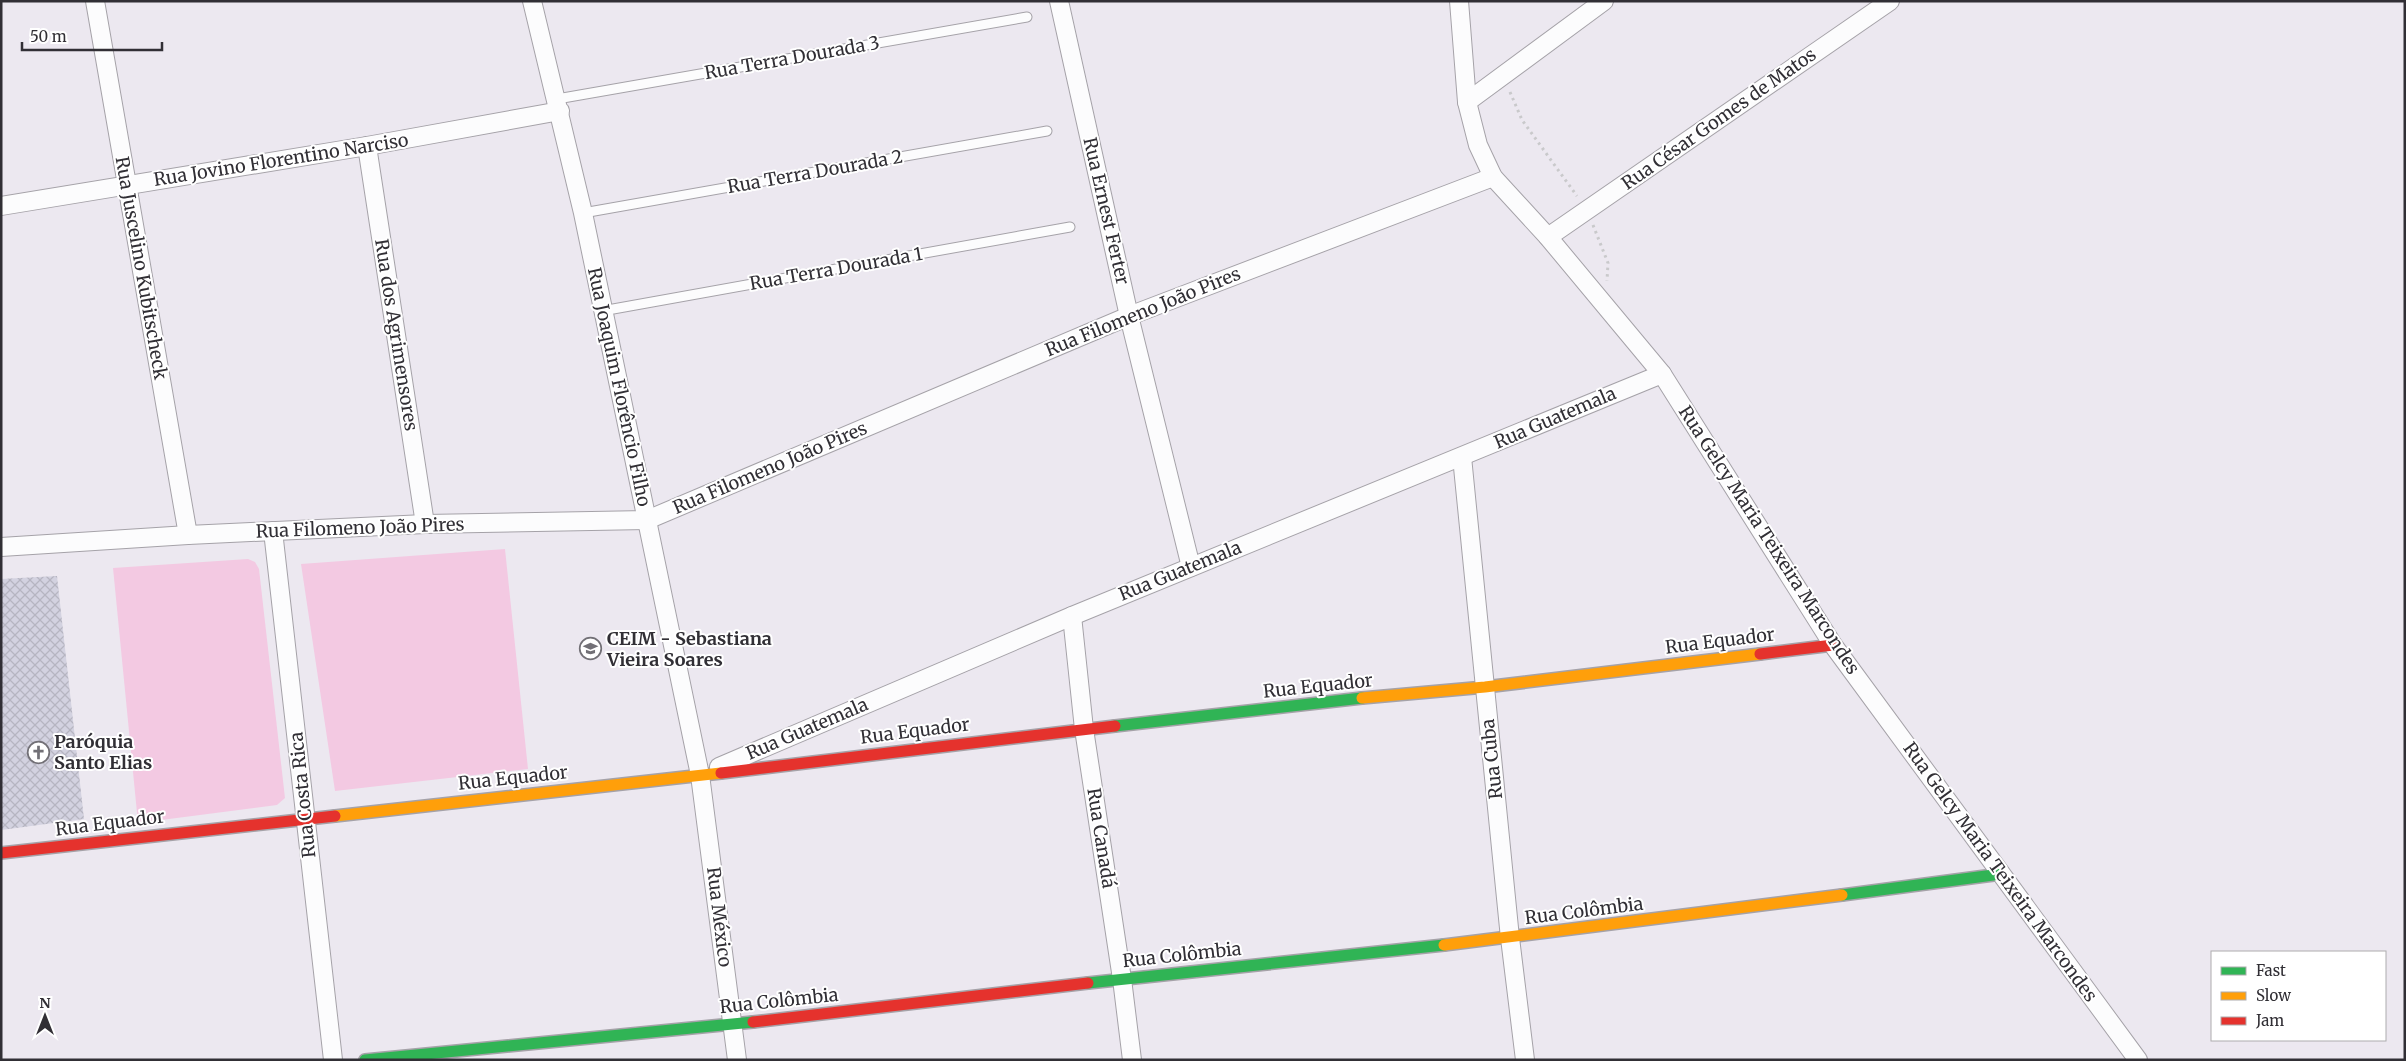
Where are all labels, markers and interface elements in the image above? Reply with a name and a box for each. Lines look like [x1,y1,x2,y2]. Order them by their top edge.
scale bar [22,20,162,52]
text: 50 m [30,27,67,46]
street label: Rua Terra Dourada 3 [703,31,881,84]
street label: Rua César Gomes de Matos [1617,42,1821,195]
street label: Rua Jovino Florentino Narciso [152,128,410,191]
street label: Rua Ernest Ferter [1078,135,1135,287]
street label: Rua Terra Dourada 2 [725,145,904,198]
street label: Rua Juscelino Kubitscheck [111,155,173,382]
street label: Rua dos Agrimensores [370,237,423,433]
street label: Rua Terra Dourada 1 [748,242,924,295]
street label: Rua Filomeno João Pires [1042,262,1244,361]
street label: Rua Joaquim Florêncio Filho [583,265,656,509]
street label: Rua Guatemala [1490,381,1620,454]
street label: Rua Gelcy Maria Teixeira Marcondes [1674,401,1865,678]
street label: Rua Filomeno João Pires [669,416,871,519]
street label: Rua Filomeno João Pires [255,512,465,543]
street label: Rua Guatemala [1115,535,1245,606]
street label: Rua Equador [1664,622,1776,659]
place label: CEIM - Sebastiana Vieira Soares [606,627,772,671]
school or university icon: CEIM - Sebastiana Vieira Soares [579,637,603,661]
street label: Rua Equador [1262,668,1374,703]
street label: Rua Guatemala [742,692,872,765]
street label: Rua Equador [859,712,971,749]
street label: Rua Cuba [1476,717,1507,800]
place label: Paróquia Santo Elias [54,730,152,774]
street label: Rua Costa Rica [284,731,321,859]
street label: Rua Gelcy Maria Teixeira Marcondes [1898,737,2103,1006]
church icon: Paróquia Santo Elias [26,740,50,764]
street label: Rua Equador [457,760,569,795]
street label: Rua Canadá [1082,786,1121,890]
street label: Rua Equador [54,804,166,841]
street label: Rua México [702,866,737,968]
street label: Rua Colômbia [1523,892,1645,929]
street label: Rua Colômbia [1121,937,1243,972]
legend [2211,951,2386,1041]
text: Fast [2256,961,2286,980]
street label: Rua Colômbia [718,983,840,1018]
text: Slow [2256,986,2291,1005]
north arrow [20,991,70,1041]
text: N [39,994,51,1012]
text: Jam [2255,1011,2284,1030]

